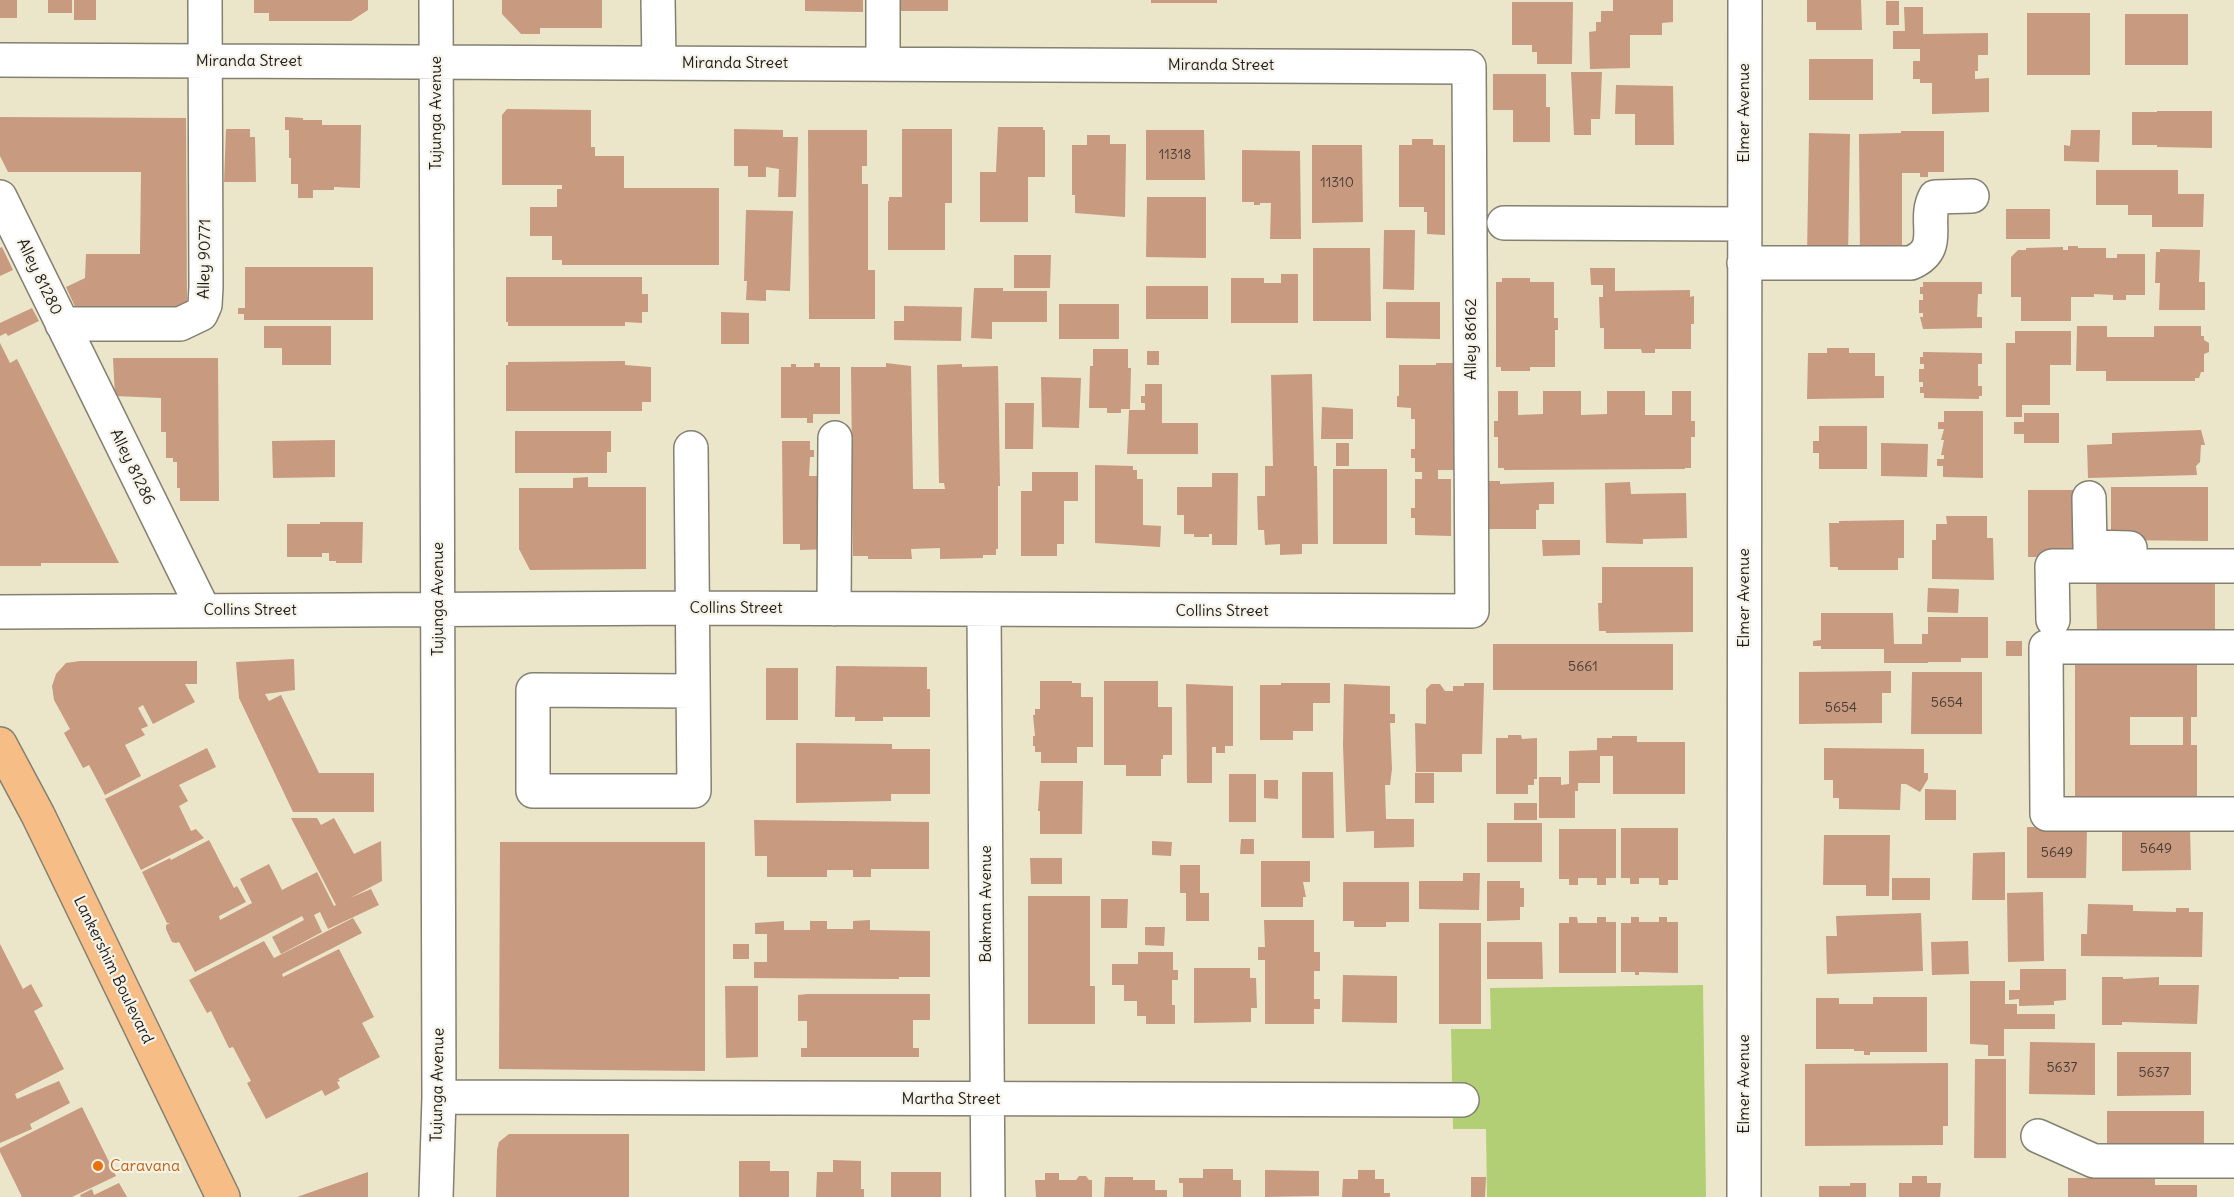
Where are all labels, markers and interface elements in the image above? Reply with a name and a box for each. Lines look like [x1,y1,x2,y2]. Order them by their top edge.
street label: Miranda Street [196,51,302,71]
street label: Miranda Street [682,53,788,73]
street label: Miranda Street [1168,55,1274,75]
street label: Tujunga Avenue [426,56,446,170]
street label: Elmer Avenue [1734,63,1754,163]
house number: 11318 [1159,147,1191,163]
house number: 11310 [1320,175,1354,191]
street label: Alley 90771 [195,219,215,299]
street label: Alley 81280 [12,235,66,319]
street label: Alley 86162 [1461,298,1481,380]
street label: Alley 81286 [105,426,159,508]
street label: Tujunga Avenue [428,542,448,656]
street label: Elmer Avenue [1734,548,1754,648]
street label: Collins Street [689,598,783,618]
street label: Collins Street [203,600,297,620]
street label: Collins Street [1175,601,1269,621]
house number: 5661 [1568,659,1598,675]
house number: 5654 [1931,695,1963,711]
house number: 5654 [1825,700,1857,716]
house number: 5649 [2140,841,2172,857]
street label: Bakman Avenue [976,845,996,963]
house number: 5649 [2041,845,2073,861]
street label: Lankershim Boulevard [69,893,157,1047]
street label: Tujunga Avenue [427,1028,449,1142]
street label: Elmer Avenue [1734,1034,1754,1134]
house number: 5637 [2047,1060,2077,1076]
house number: 5637 [2139,1065,2169,1081]
street label: Martha Street [902,1089,1000,1109]
place label: Caravana [110,1156,180,1176]
marker: Caravana [91,1159,105,1173]

